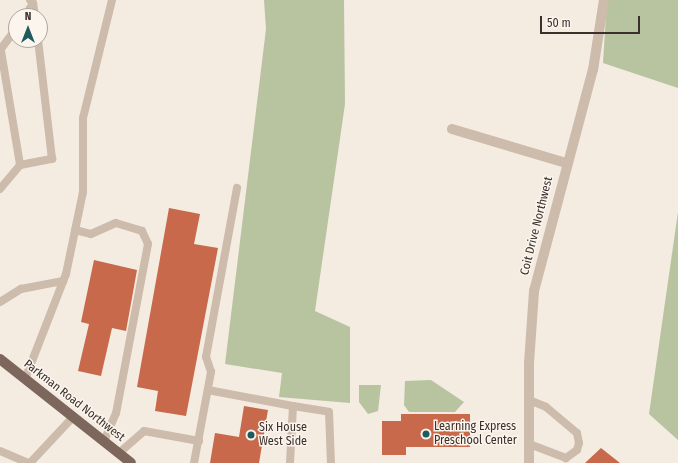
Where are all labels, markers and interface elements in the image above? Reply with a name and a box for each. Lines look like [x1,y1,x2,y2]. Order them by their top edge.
north arrow [8,8,48,48]
scale bar [542,8,642,34]
text: N [25,10,31,23]
text: 50 m [547,16,571,30]
street label: Coit Drive Northwest [518,175,556,277]
street label: Parkman Road Northwest [21,357,127,445]
place label: Learning Express Preschool Center [434,420,517,448]
place label: Six House West Side [259,421,307,449]
marker: Learning Express Preschool Center [421,429,431,439]
marker: Six House West Side [246,430,256,440]

